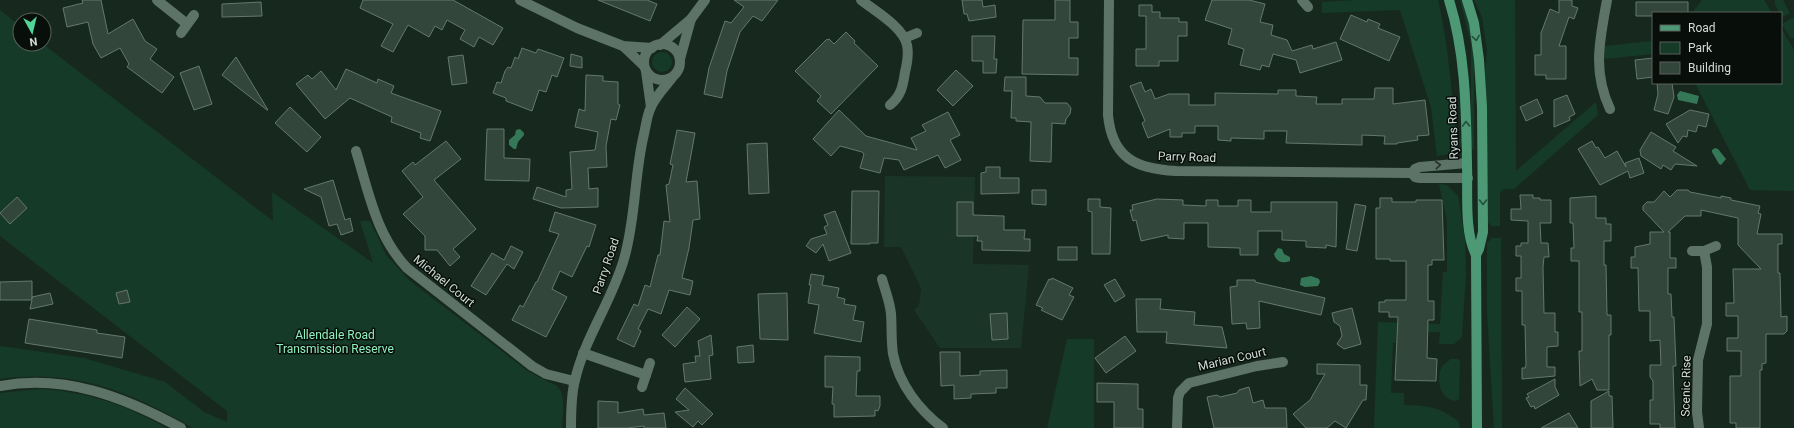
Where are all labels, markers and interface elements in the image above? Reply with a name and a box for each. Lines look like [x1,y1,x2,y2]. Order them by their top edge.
north arrow [12,12,52,52]
legend [1652,12,1782,84]
text: Road [1688,21,1716,35]
text: N [28,34,38,48]
one-way arrow [1471,35,1480,41]
text: Park [1688,41,1713,55]
text: Building [1688,61,1731,75]
street label: Ryans Road [1445,96,1461,160]
one-way arrow [1462,121,1470,127]
street label: Parry Road [1158,149,1216,165]
one-way arrow [1435,160,1441,169]
one-way arrow [1479,199,1487,205]
street label: Parry Road [590,236,622,296]
street label: Michael Court [411,252,477,310]
park label: Allendale Road Transmission Reserve [276,328,394,356]
street label: Marian Court [1196,344,1268,374]
street label: Scenic Rise [1678,355,1694,417]

